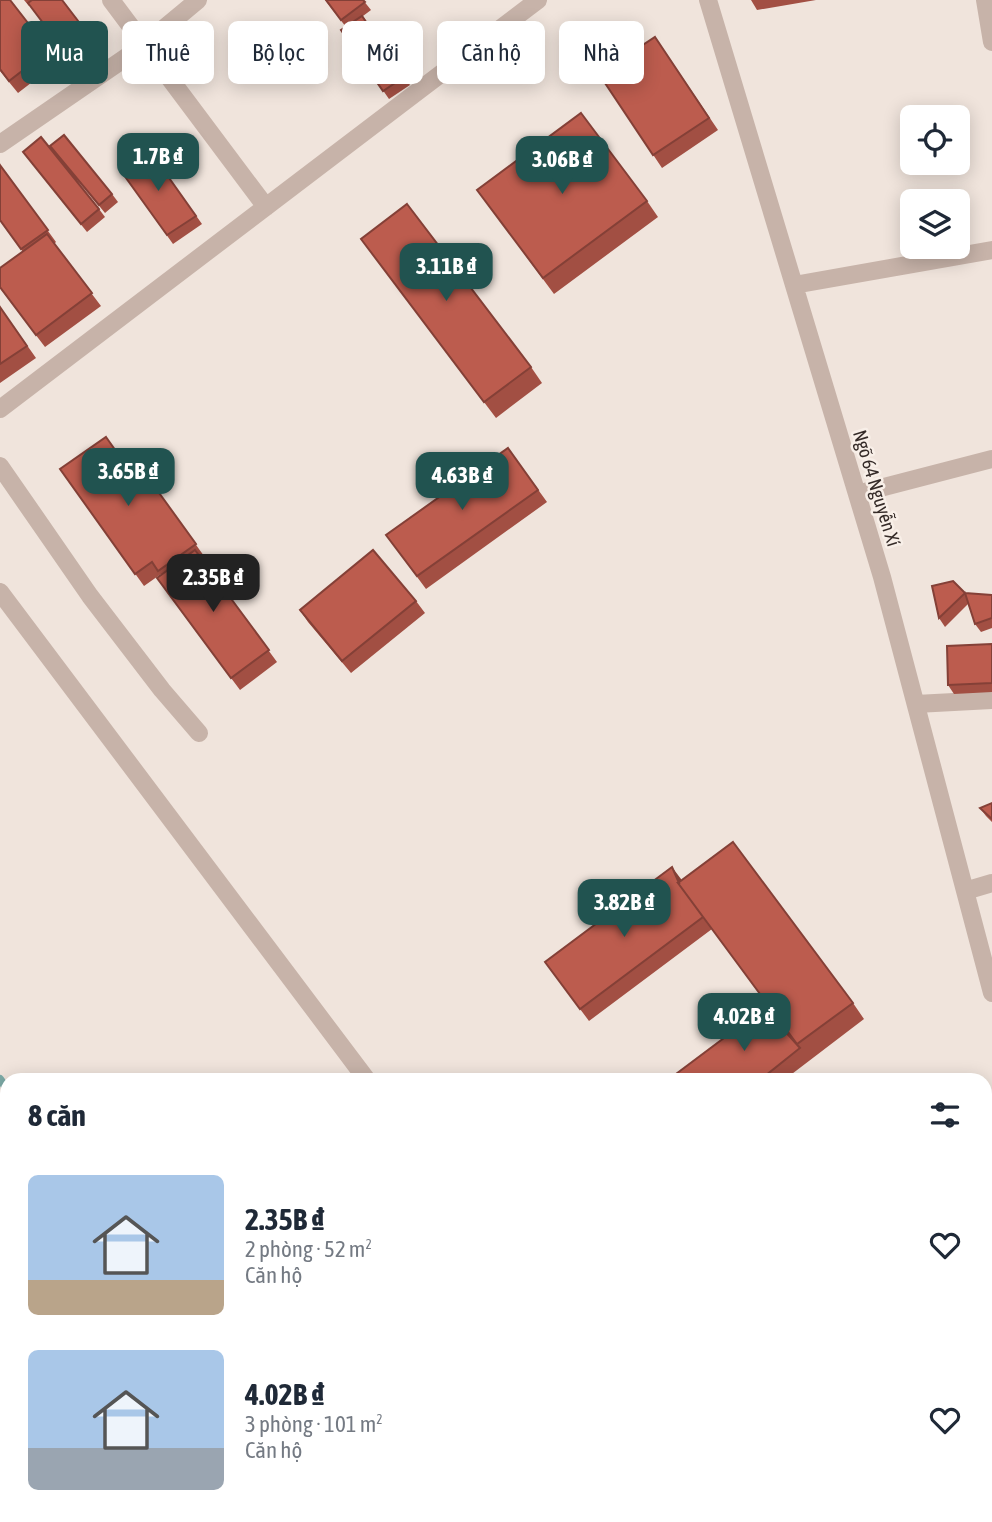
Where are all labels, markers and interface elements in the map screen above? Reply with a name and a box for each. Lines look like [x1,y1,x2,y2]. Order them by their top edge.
chip: Mua [21,21,108,84]
chip: Thuê [122,21,214,84]
chip: Bộ lọc [228,21,328,84]
chip: Mới [342,21,423,84]
chip: Căn hộ [437,21,545,84]
chip: Nhà [559,21,644,84]
map controls [900,105,970,259]
button: locate [900,105,970,175]
pin: 1.7B ₫ [101,134,215,193]
pin: 3.06B ₫ [497,136,627,196]
text: 1.7B ₫ [133,143,183,169]
text: 3.06B ₫ [532,146,592,172]
button: layers [900,189,970,259]
pin: 3.11B ₫ [381,244,511,303]
text: 3.11B ₫ [416,253,476,279]
street label: Ngõ 64 Nguyễn Xí [849,427,905,549]
pin: 3.65B ₫ [63,448,193,508]
pin: 4.63B ₫ [397,452,527,512]
text: 3.65B ₫ [98,458,158,484]
text: 4.63B ₫ [432,462,492,488]
pin: 2.35B ₫ [148,554,278,614]
text: 2.35B ₫ [183,564,243,590]
pin: 3.82B ₫ [559,880,689,939]
text: 3.82B ₫ [594,889,654,915]
pin: 4.02B ₫ [679,993,809,1053]
text: 4.02B ₫ [714,1003,774,1029]
icon: filters [926,1096,964,1134]
text: 8 căn [28,1098,86,1132]
text: 2.35B ₫ [245,1202,324,1236]
icon: home [84,1203,168,1287]
icon: heart [926,1226,964,1264]
text: 2 phòng · 52 m² [245,1236,372,1262]
text: Căn hộ [245,1262,302,1288]
text: 4.02B ₫ [245,1377,324,1411]
icon: home [84,1378,168,1462]
icon: heart [926,1401,964,1439]
text: 3 phòng · 101 m² [245,1411,383,1437]
text: Căn hộ [245,1437,302,1463]

